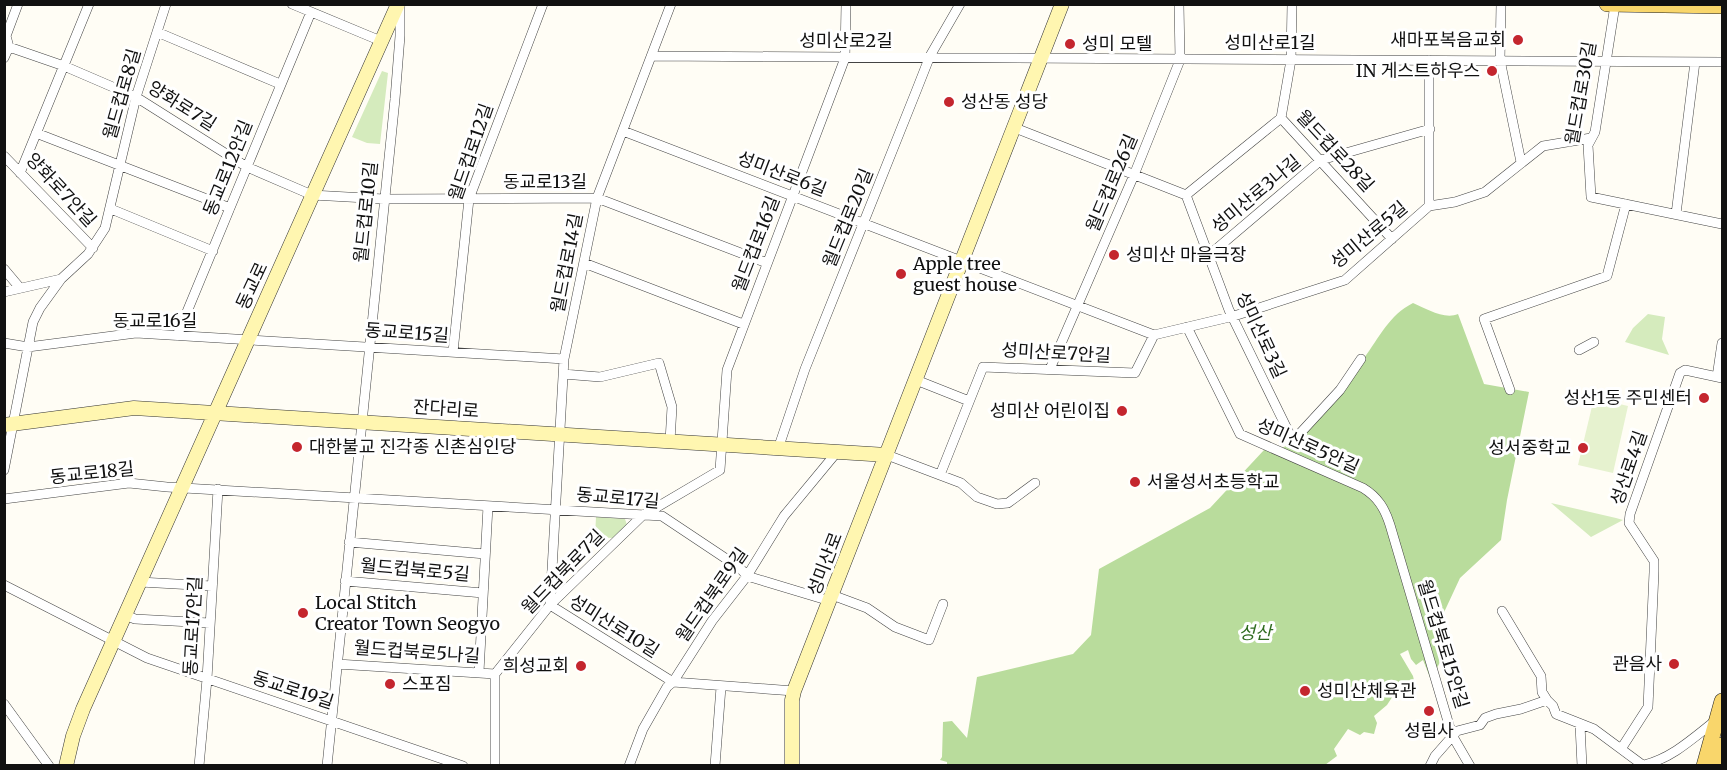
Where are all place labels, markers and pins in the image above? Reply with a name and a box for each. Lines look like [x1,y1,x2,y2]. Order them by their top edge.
place label: 새마포복음교회 [1390,28,1506,51]
place label: 성미 모텔 [1082,32,1153,55]
marker: 새마포복음교회 [1511,33,1525,47]
marker: 성미 모텔 [1063,37,1077,51]
place label: IN 게스트하우스 [1356,59,1480,82]
marker: IN 게스트하우스 [1485,64,1499,78]
place label: 성산동 성당 [961,90,1048,113]
marker: 성산동 성당 [942,95,956,109]
place label: 성미산 마을극장 [1126,243,1246,266]
marker: 성미산 마을극장 [1107,248,1121,262]
place label: Apple tree guest house [912,252,1017,296]
marker: Apple tree guest house [894,267,908,281]
place label: 성산1동 주민센터 [1564,386,1692,409]
marker: 성산1동 주민센터 [1697,391,1711,405]
place label: 성미산 어린이집 [990,399,1110,422]
marker: 성미산 어린이집 [1115,404,1129,418]
place label: 대한불교 진각종 신촌심인당 [309,435,516,458]
place label: 성서중학교 [1488,436,1571,459]
marker: 대한불교 진각종 신촌심인당 [290,440,304,454]
marker: 성서중학교 [1576,441,1590,455]
place label: 서울성서초등학교 [1147,470,1279,493]
marker: 서울성서초등학교 [1128,475,1142,489]
place label: Local Stitch Creator Town Seogyo [315,591,500,635]
marker: Local Stitch Creator Town Seogyo [296,606,310,620]
place label: 관음사 [1612,652,1662,675]
place label: 희성교회 [503,654,569,677]
marker: 관음사 [1667,657,1681,671]
marker: 희성교회 [574,659,588,673]
place label: 스포짐 [402,672,452,695]
marker: 스포짐 [383,677,397,691]
place label: 성미산체육관 [1317,679,1417,702]
marker: 성미산체육관 [1298,684,1312,698]
marker: 성림사 [1422,704,1436,718]
place label: 성림사 [1404,719,1454,742]

